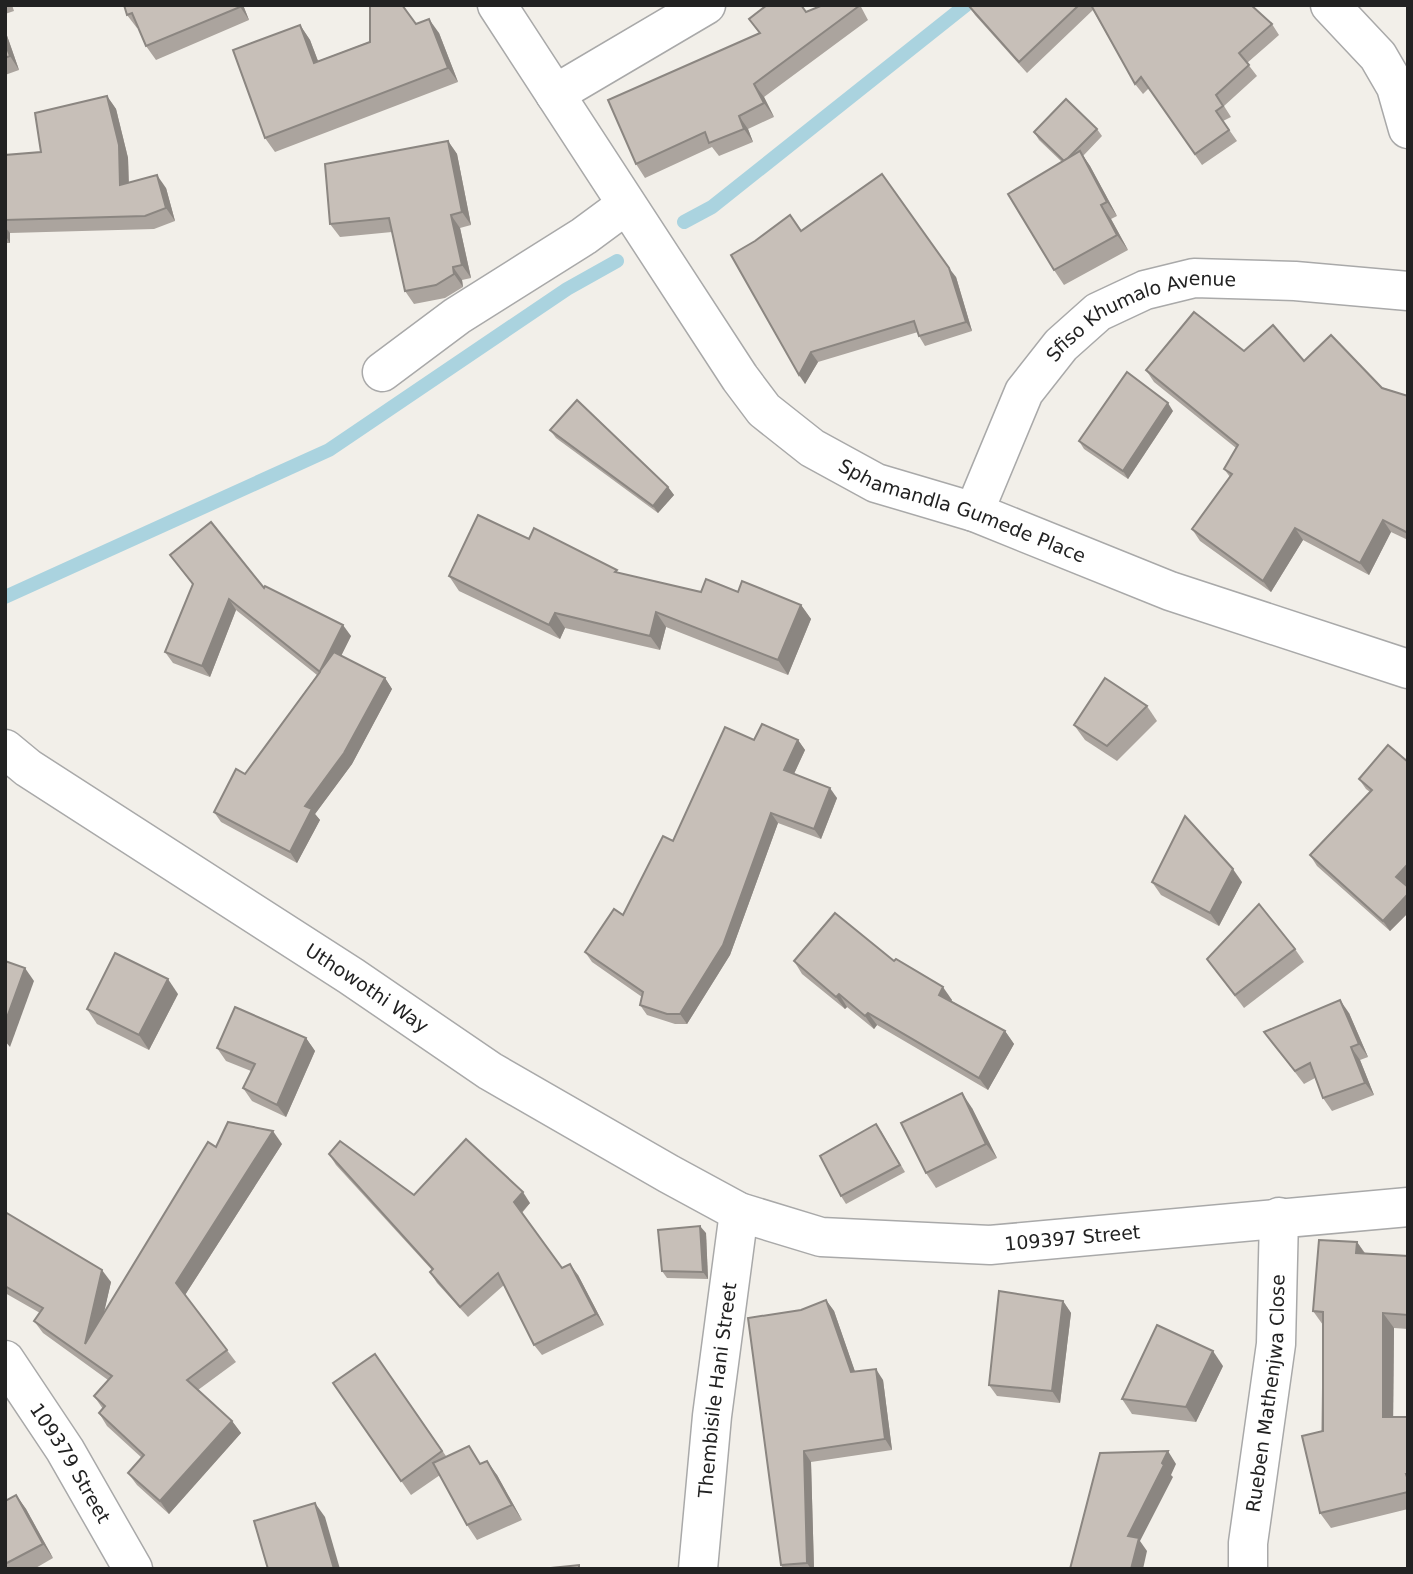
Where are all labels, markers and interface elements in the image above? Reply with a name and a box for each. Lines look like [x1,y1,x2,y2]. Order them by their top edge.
street label: Sfiso Khumalo Avenue [1041,267,1237,366]
street label: Sphamandla Gumede Place [835,454,1089,567]
street label: Uthowothi Way [302,939,433,1037]
street label: 109397 Street [1003,1220,1141,1255]
street label: Rueben Mathenjwa Close [1241,1274,1289,1514]
street label: Thembisile Hani Street [693,1281,741,1500]
street label: 109379 Street [26,1399,115,1527]

